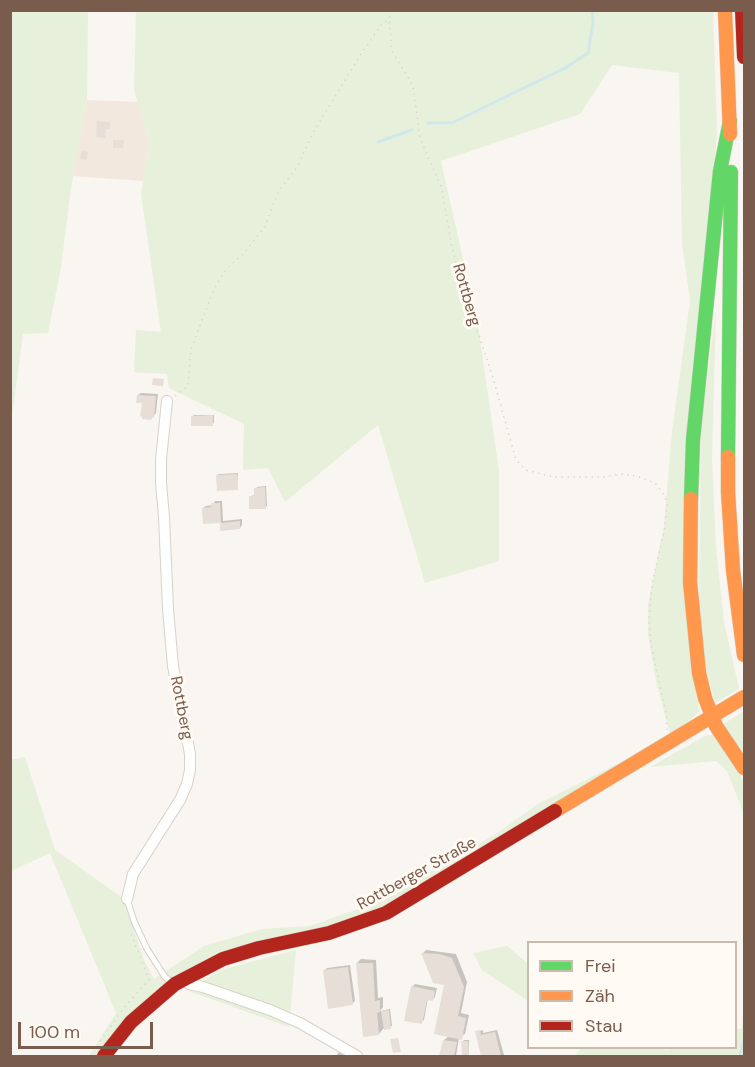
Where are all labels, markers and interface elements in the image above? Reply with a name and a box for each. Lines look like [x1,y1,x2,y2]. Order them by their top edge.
street label: Rottberg [448,261,484,329]
street label: Rottberg [165,675,197,741]
street label: Rottberger Straße [354,833,480,915]
legend [527,941,737,1049]
text: Frei [585,954,616,978]
text: Zäh [585,984,615,1008]
scale bar [21,1010,156,1048]
text: Stau [585,1014,623,1038]
text: 100 m [29,1020,80,1044]

